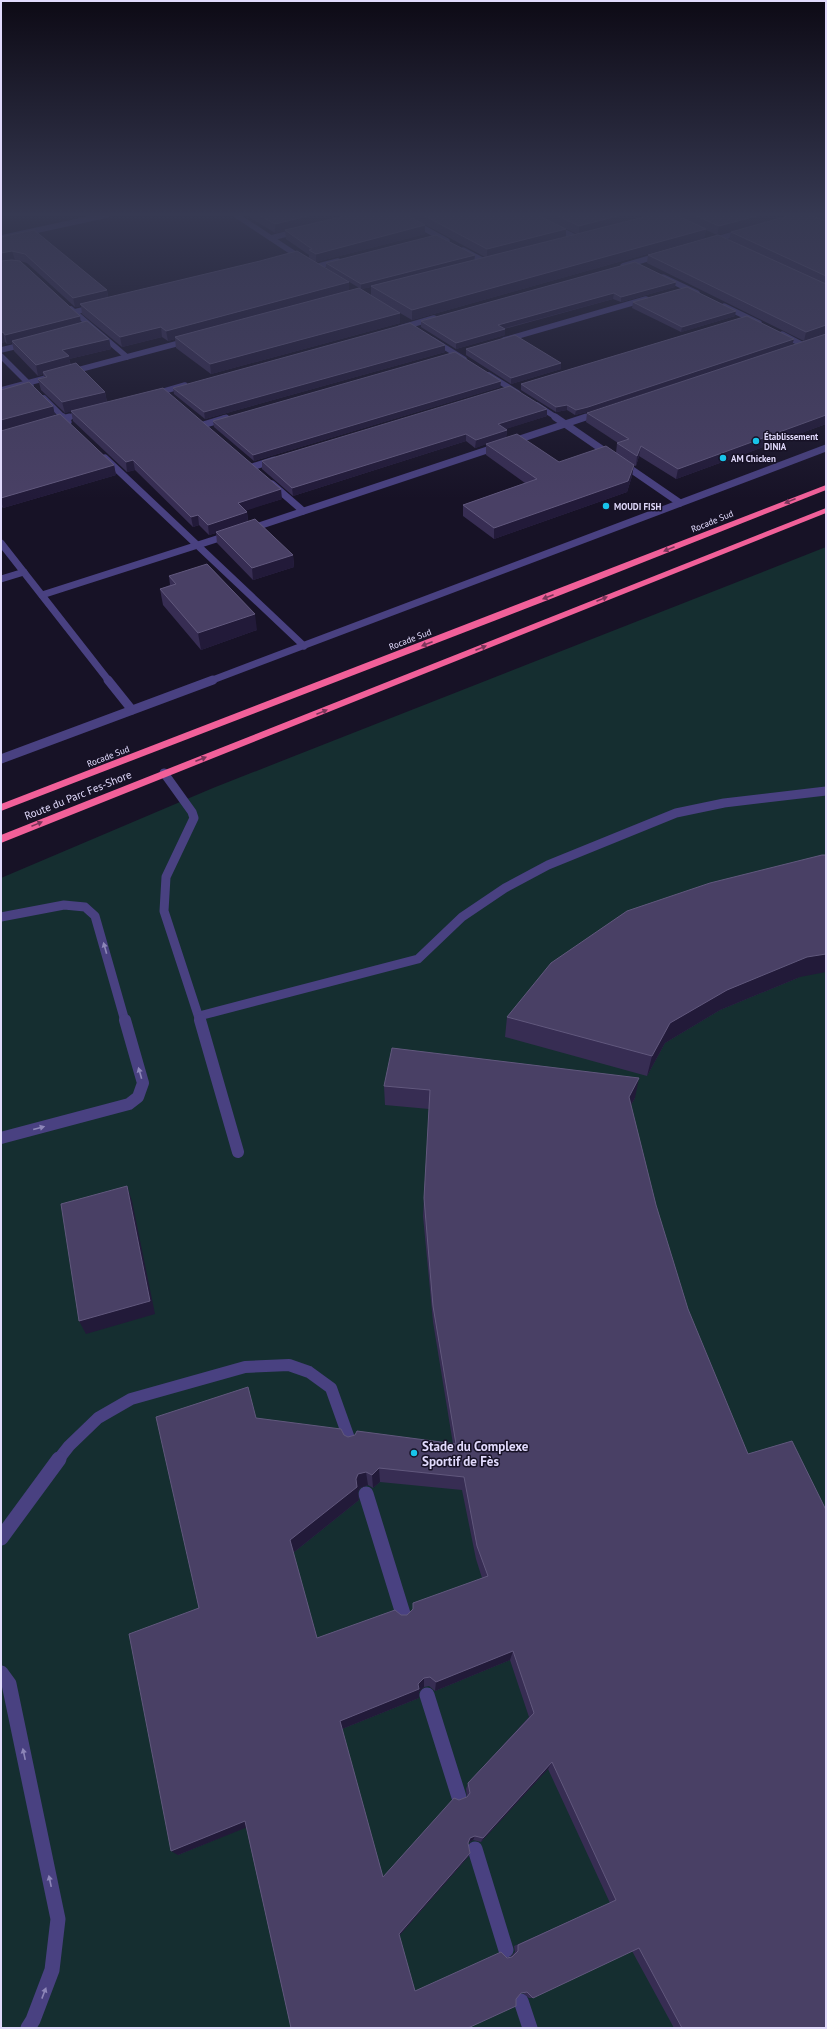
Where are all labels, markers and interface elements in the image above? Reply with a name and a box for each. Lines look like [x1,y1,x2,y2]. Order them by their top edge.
place label: Établissement DINIA [764,431,819,452]
marker: Établissement DINIA [751,436,761,446]
marker: AM Chicken [718,453,728,463]
place label: AM Chicken [731,453,776,464]
one-way arrow [783,499,795,505]
marker: MOUDI FISH [601,501,611,511]
place label: MOUDI FISH [614,501,661,512]
street label: Rocade Sud [689,507,735,534]
one-way arrow [662,547,674,553]
one-way arrow [542,595,554,601]
one-way arrow [596,596,608,602]
street label: Rocade Sud [387,626,433,652]
one-way arrow [420,641,432,647]
one-way arrow [476,644,488,650]
one-way arrow [316,708,328,714]
street label: Rocade Sud [85,743,131,769]
one-way arrow [195,756,207,762]
street label: Route du Parc Fes-Shore [22,767,134,823]
one-way arrow [32,821,44,827]
one-way arrow [102,942,108,954]
one-way arrow [137,1067,143,1079]
one-way arrow [33,1125,45,1131]
place label: Stade du Complexe Sportif de Fès [422,1438,529,1470]
marker: Stade du Complexe Sportif de Fès [409,1448,419,1458]
one-way arrow [20,1747,26,1760]
one-way arrow [47,1875,53,1887]
one-way arrow [41,1986,47,1998]

